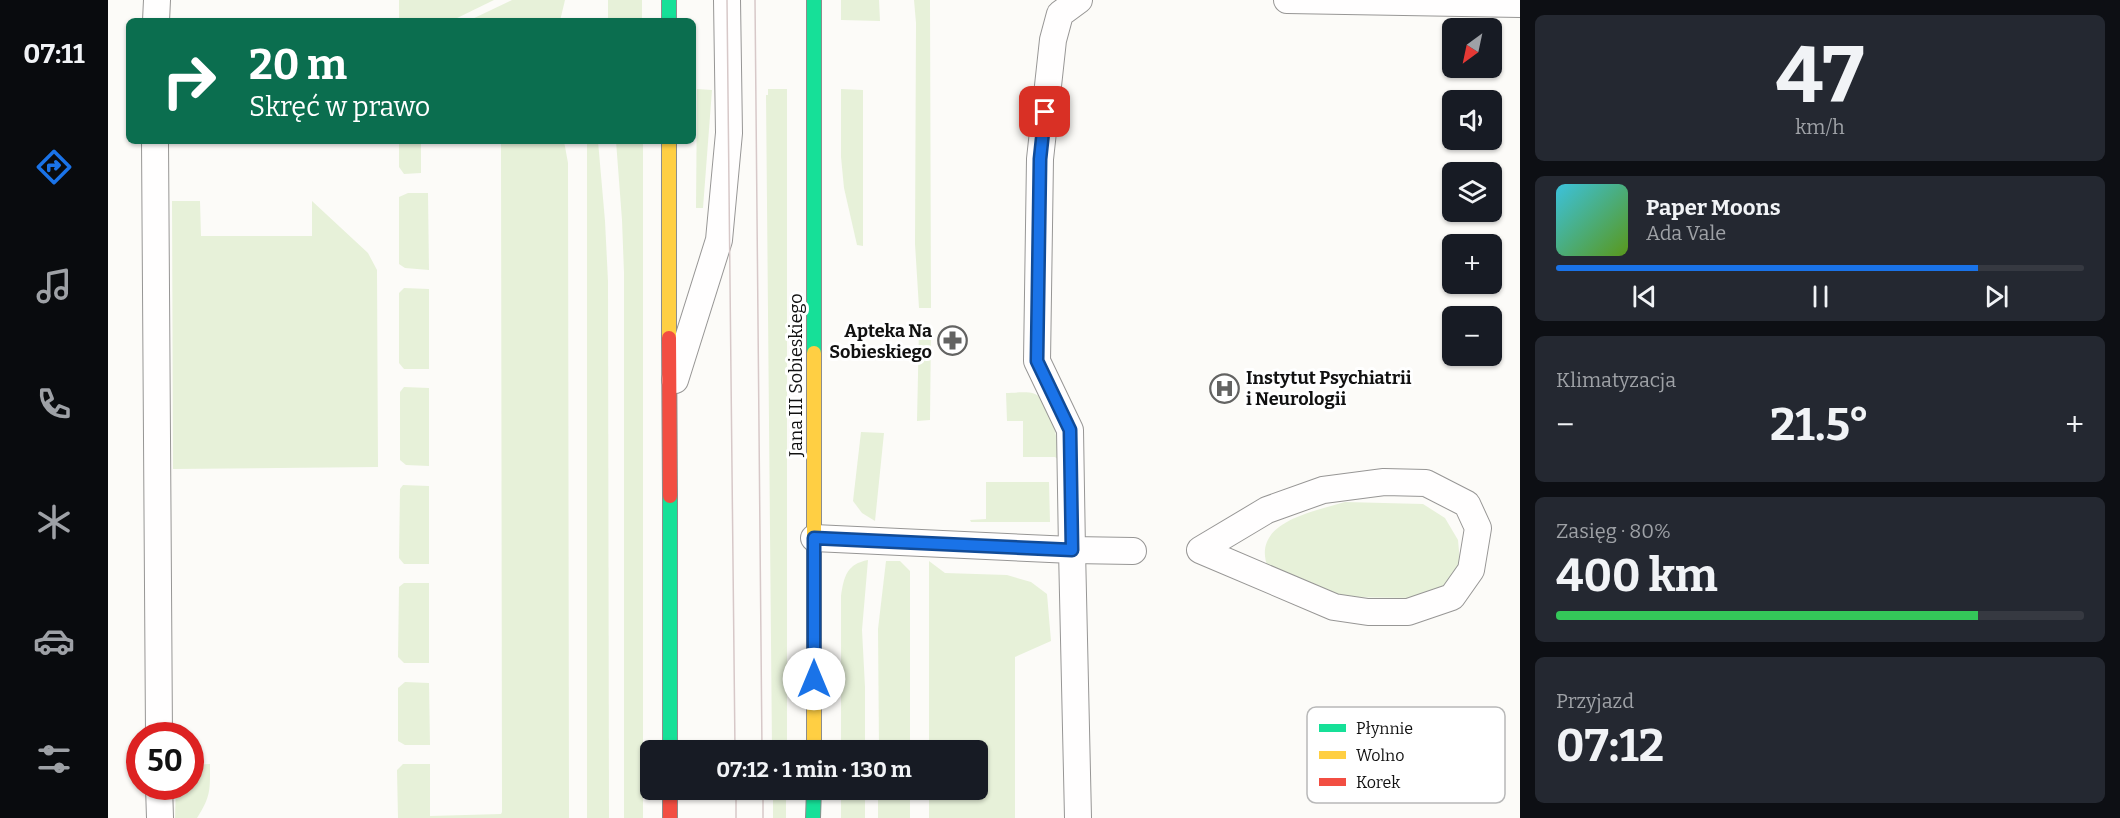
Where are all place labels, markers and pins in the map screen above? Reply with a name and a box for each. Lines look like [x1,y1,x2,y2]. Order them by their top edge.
pin [1019,86,1070,137]
place label: Apteka Na Sobieskiego [829,320,932,363]
pharmacy icon: Apteka Na Sobieskiego [937,325,969,357]
place label: Instytut Psychiatrii i Neurologii [1246,367,1412,410]
hospital icon: Instytut Psychiatrii i Neurologii [1209,372,1241,404]

